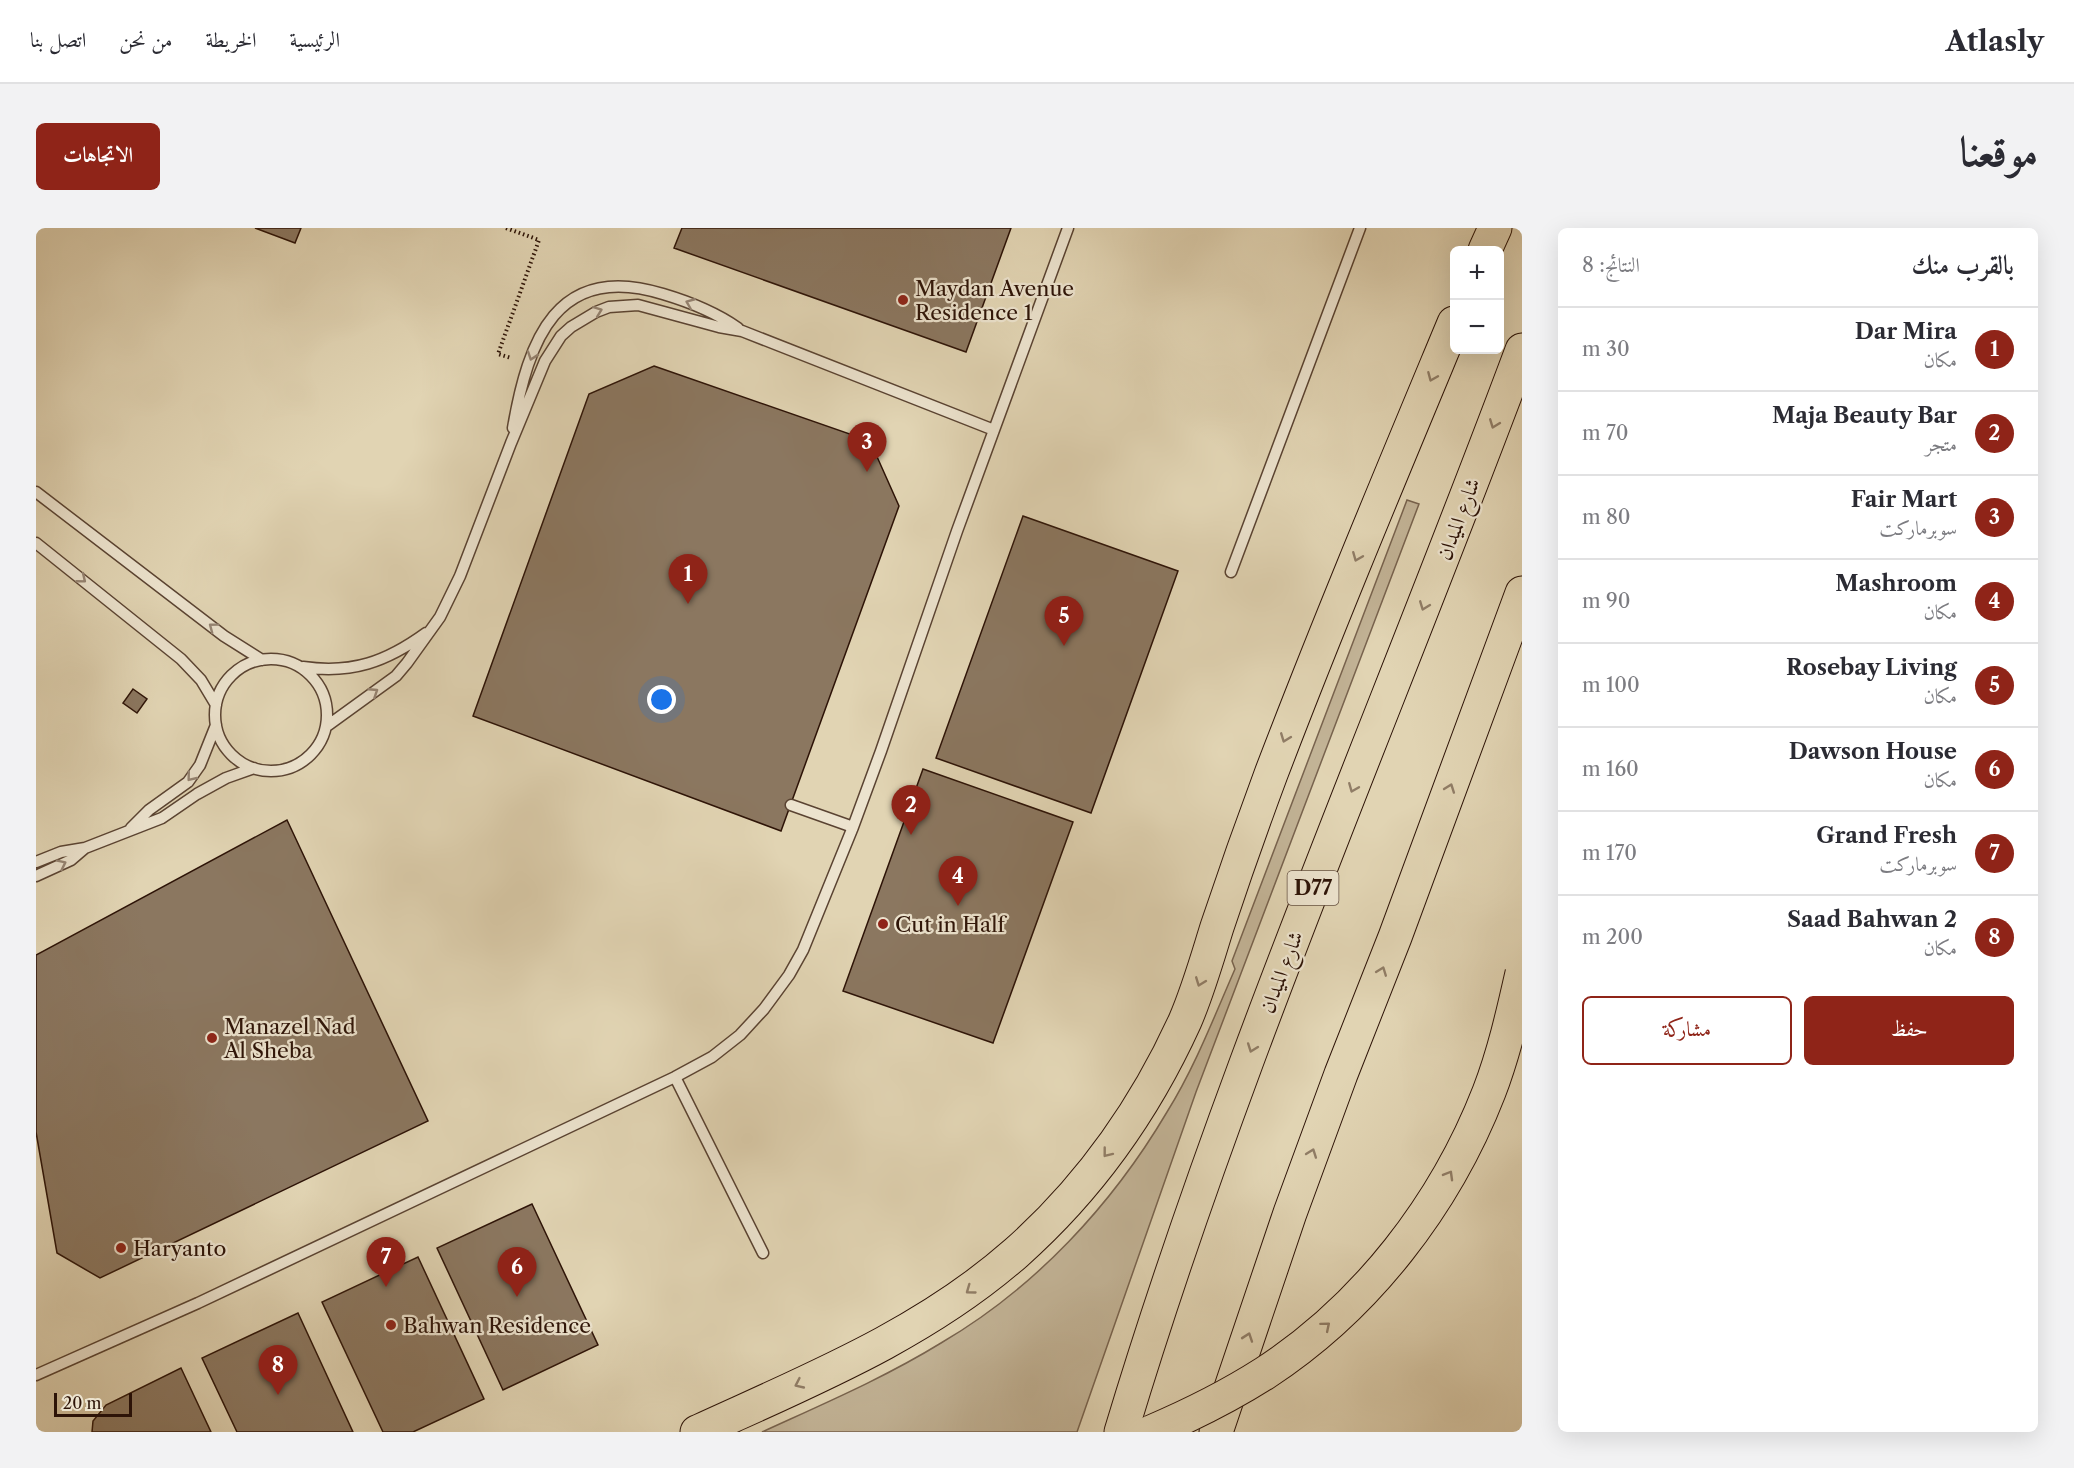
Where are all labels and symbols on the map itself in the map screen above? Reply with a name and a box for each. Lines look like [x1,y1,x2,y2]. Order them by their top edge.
place label: Maydan Avenue Residence 1 [915,276,1074,325]
marker: Maydan Avenue Residence 1 [896,293,910,307]
one-way arrow [685,298,696,310]
one-way arrow [592,306,603,319]
one-way arrow [526,350,539,361]
one-way arrow [1427,370,1439,381]
one-way arrow [1489,418,1501,429]
pin: 3 [848,422,886,472]
street label: شارع الميدان [1431,475,1491,566]
one-way arrow [1352,551,1364,562]
pin: 1 [668,554,708,604]
one-way arrow [75,572,86,583]
pin: 5 [1044,596,1084,646]
one-way arrow [1419,601,1432,611]
one-way arrow [209,624,220,635]
your location [647,685,676,714]
one-way arrow [368,688,379,699]
one-way arrow [1280,732,1292,743]
one-way arrow [187,770,198,781]
one-way arrow [1347,782,1360,793]
one-way arrow [1442,783,1455,794]
pin: 2 [892,786,930,835]
pin: 4 [938,856,978,906]
one-way arrow [55,860,66,872]
road number: D77 [1288,871,1338,905]
place label: Cut in Half [895,912,1007,937]
marker: Cut in Half [876,917,890,931]
street label: شارع الميدان [1254,928,1314,1019]
one-way arrow [1374,966,1387,976]
one-way arrow [1194,976,1207,987]
place label: Manazel Nad Al Sheba [223,1014,356,1063]
marker: Manazel Nad Al Sheba [205,1031,219,1045]
one-way arrow [1247,1042,1260,1053]
one-way arrow [1104,1146,1115,1157]
one-way arrow [1305,1148,1317,1159]
one-way arrow [1442,1171,1453,1182]
place label: Haryanto [133,1236,226,1261]
pin: 7 [366,1238,406,1287]
marker: Haryanto [114,1241,128,1255]
pin: 6 [498,1248,536,1297]
one-way arrow [965,1283,976,1294]
place label: Bahwan Residence [403,1313,591,1338]
marker: Bahwan Residence [384,1318,398,1332]
one-way arrow [1319,1322,1330,1333]
one-way arrow [1240,1332,1253,1343]
pin: 8 [258,1346,298,1395]
one-way arrow [795,1377,806,1389]
scale bar [54,1390,132,1418]

